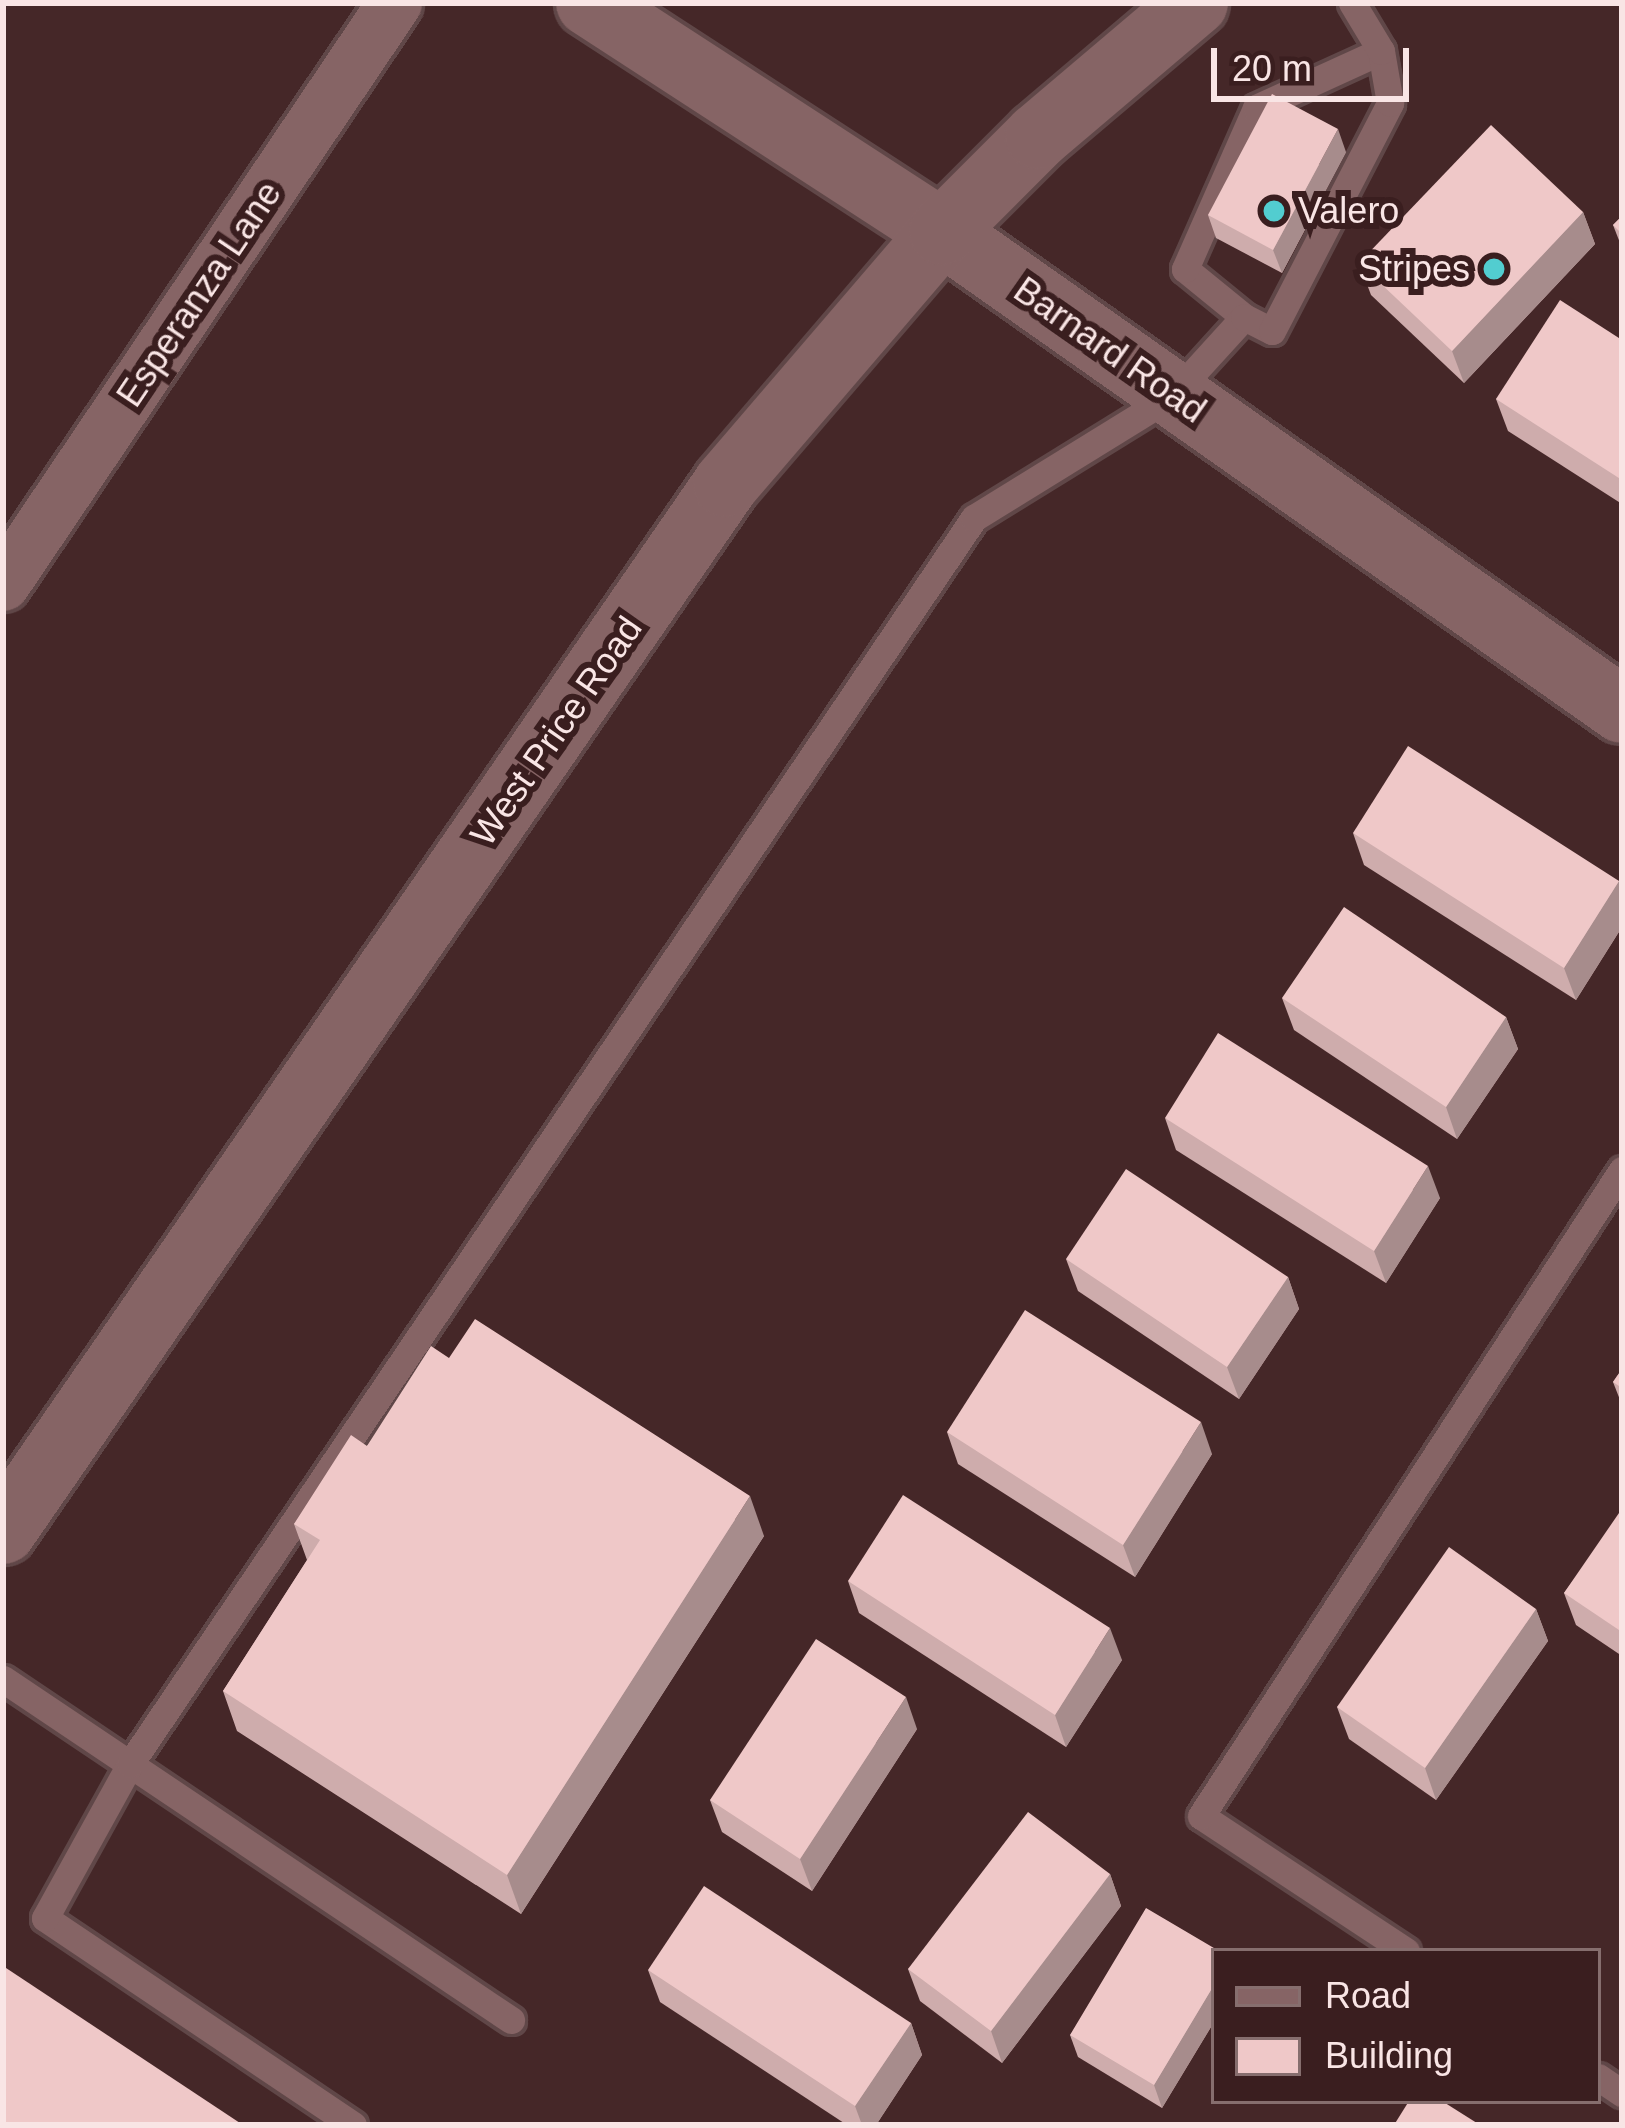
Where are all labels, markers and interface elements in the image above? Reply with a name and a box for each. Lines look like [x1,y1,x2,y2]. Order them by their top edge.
scale bar [1217,24,1415,98]
text: 20 m [1232,48,1312,89]
street label: Esperanza Lane [108,173,290,415]
place label: Valero [1298,189,1399,233]
marker: Valero [1261,198,1287,224]
place label: Stripes [1358,247,1470,291]
marker: Stripes [1481,256,1507,282]
street label: Barnard Road [1006,268,1214,432]
street label: West Price Road [461,608,651,854]
legend [1211,1948,1601,2104]
text: Road [1325,1975,1411,2016]
text: Building [1325,2035,1453,2076]

